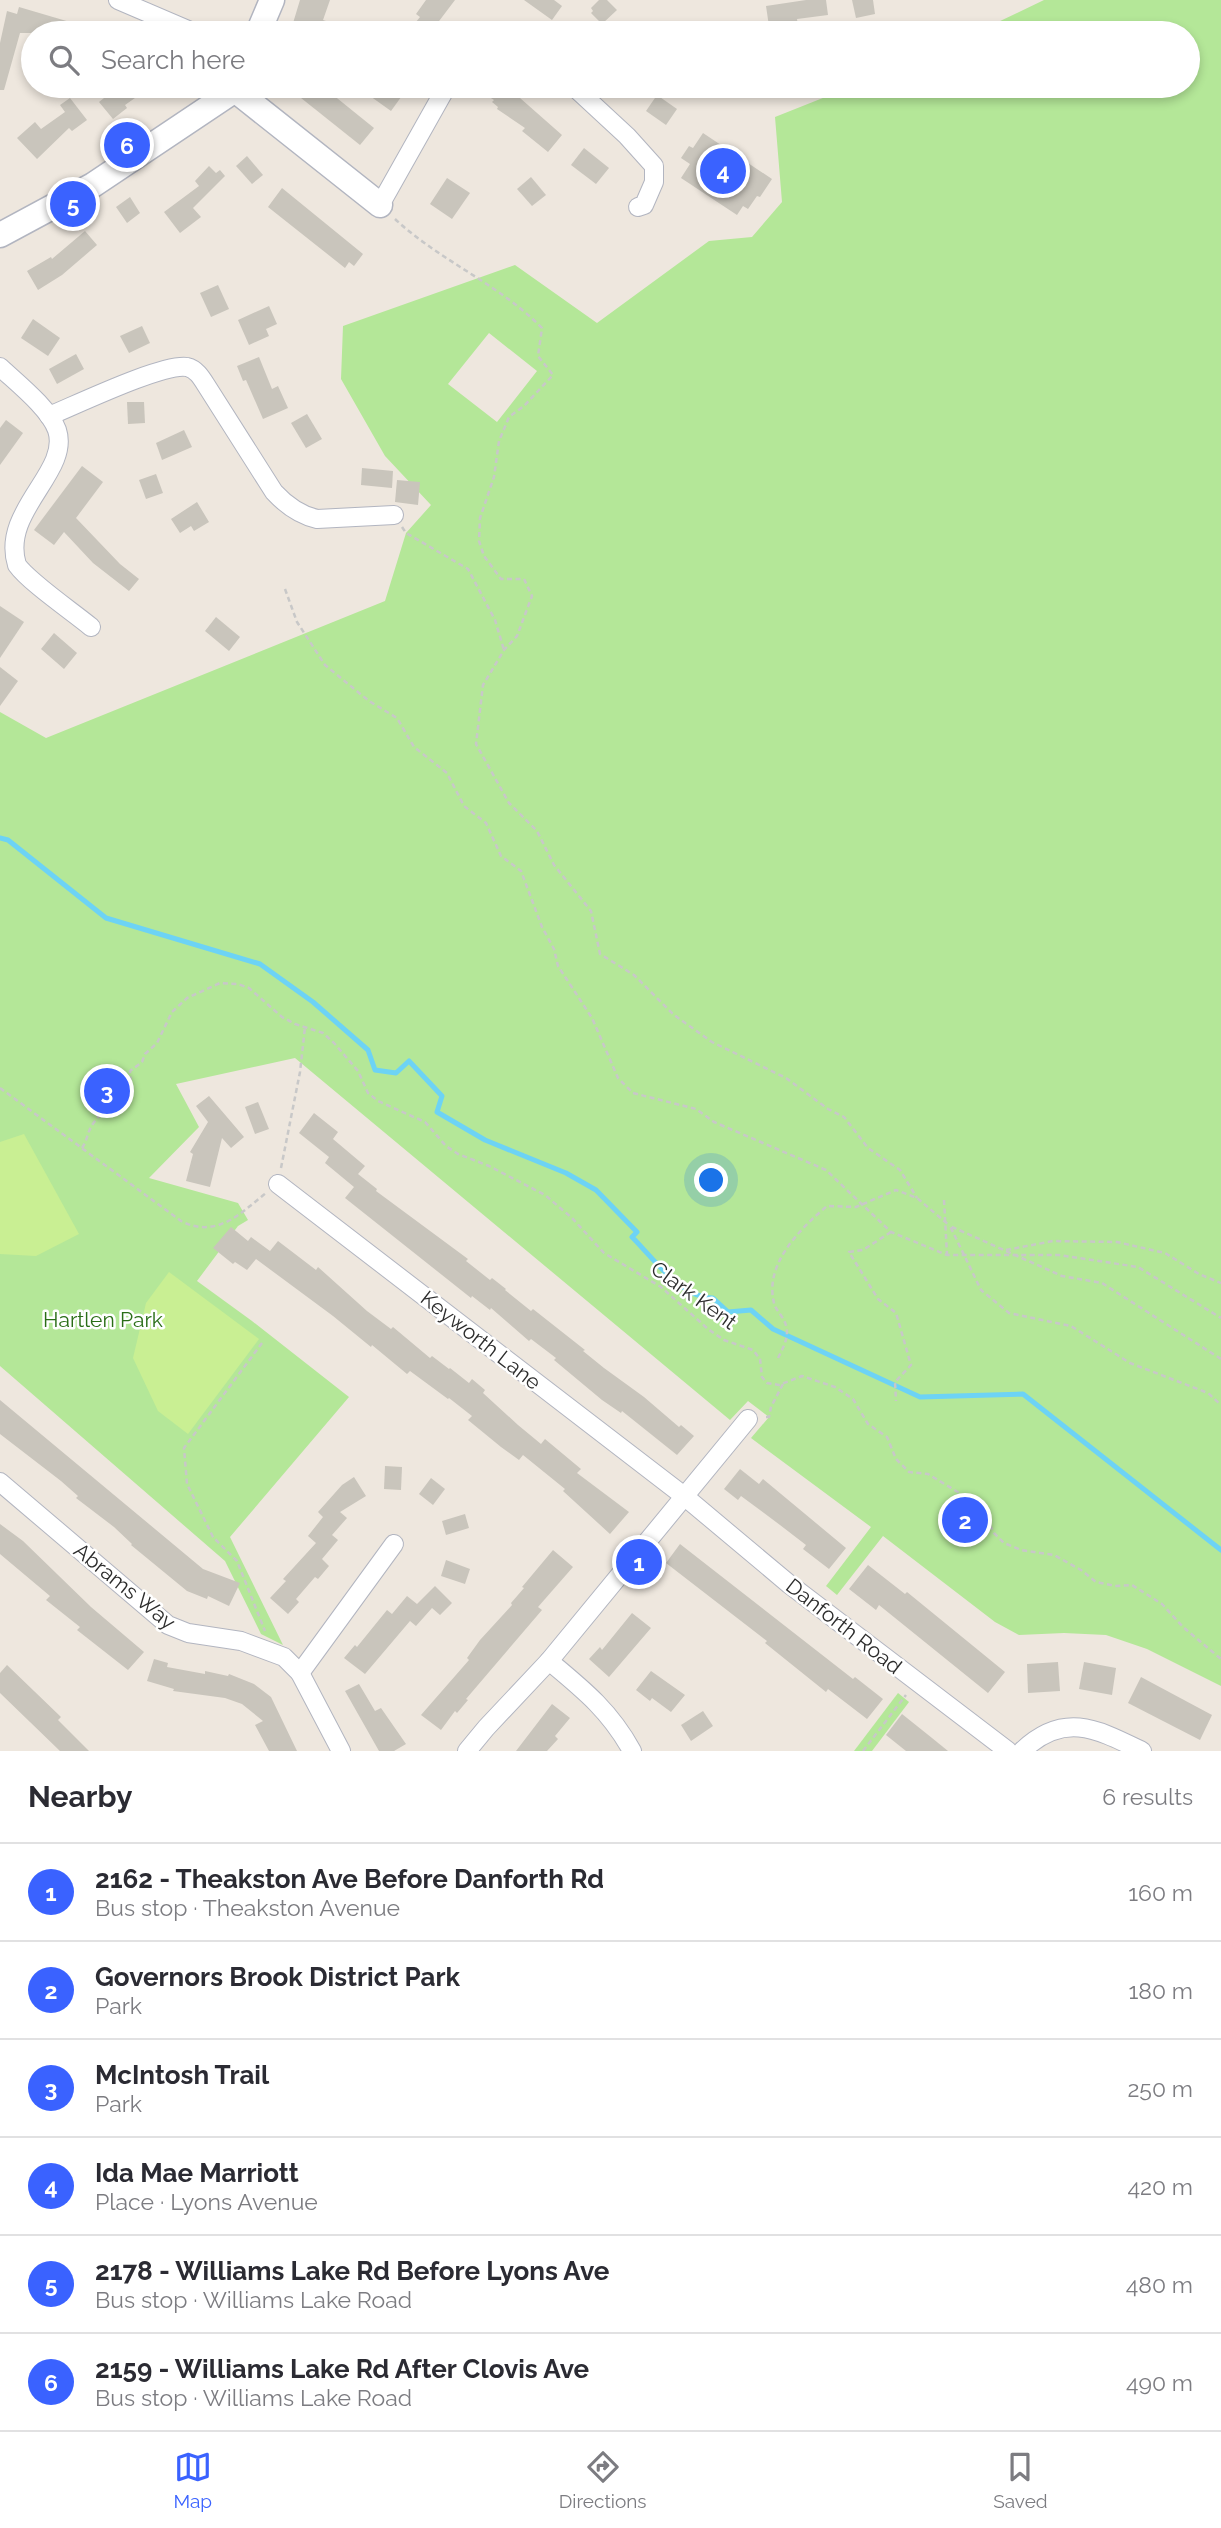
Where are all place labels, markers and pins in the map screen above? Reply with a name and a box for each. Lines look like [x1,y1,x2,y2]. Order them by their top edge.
pin: 6 [104,119,150,171]
pin: 4 [700,145,746,197]
pin: 5 [50,178,96,230]
pin: 3 [84,1065,130,1117]
pin: 2 [942,1494,988,1546]
pin: 1 [616,1536,662,1588]

